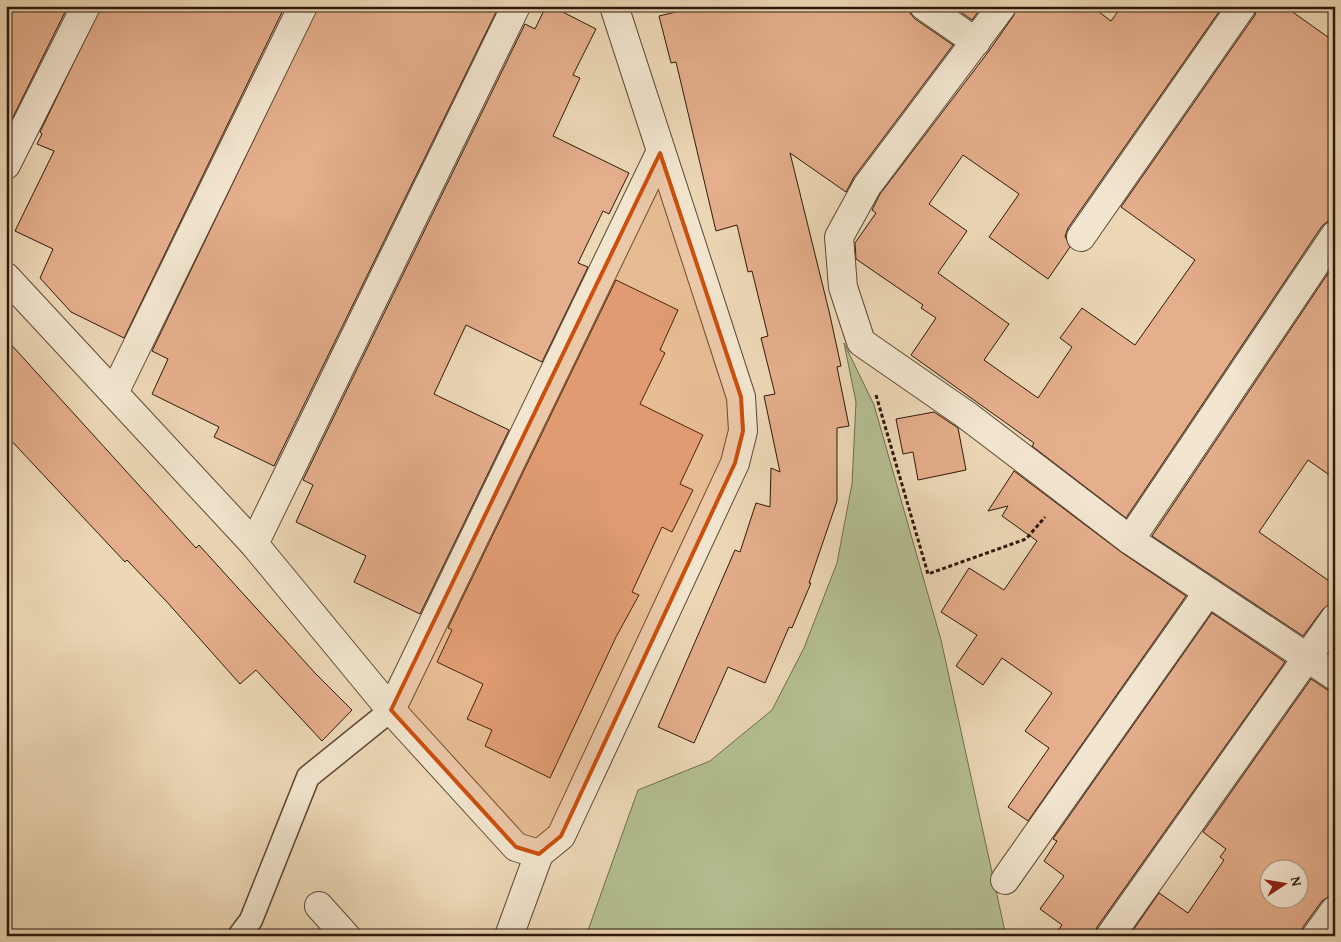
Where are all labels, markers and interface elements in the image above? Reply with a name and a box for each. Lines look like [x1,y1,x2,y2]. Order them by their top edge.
north arrow [1258,860,1308,910]
text: N [1286,875,1308,889]

